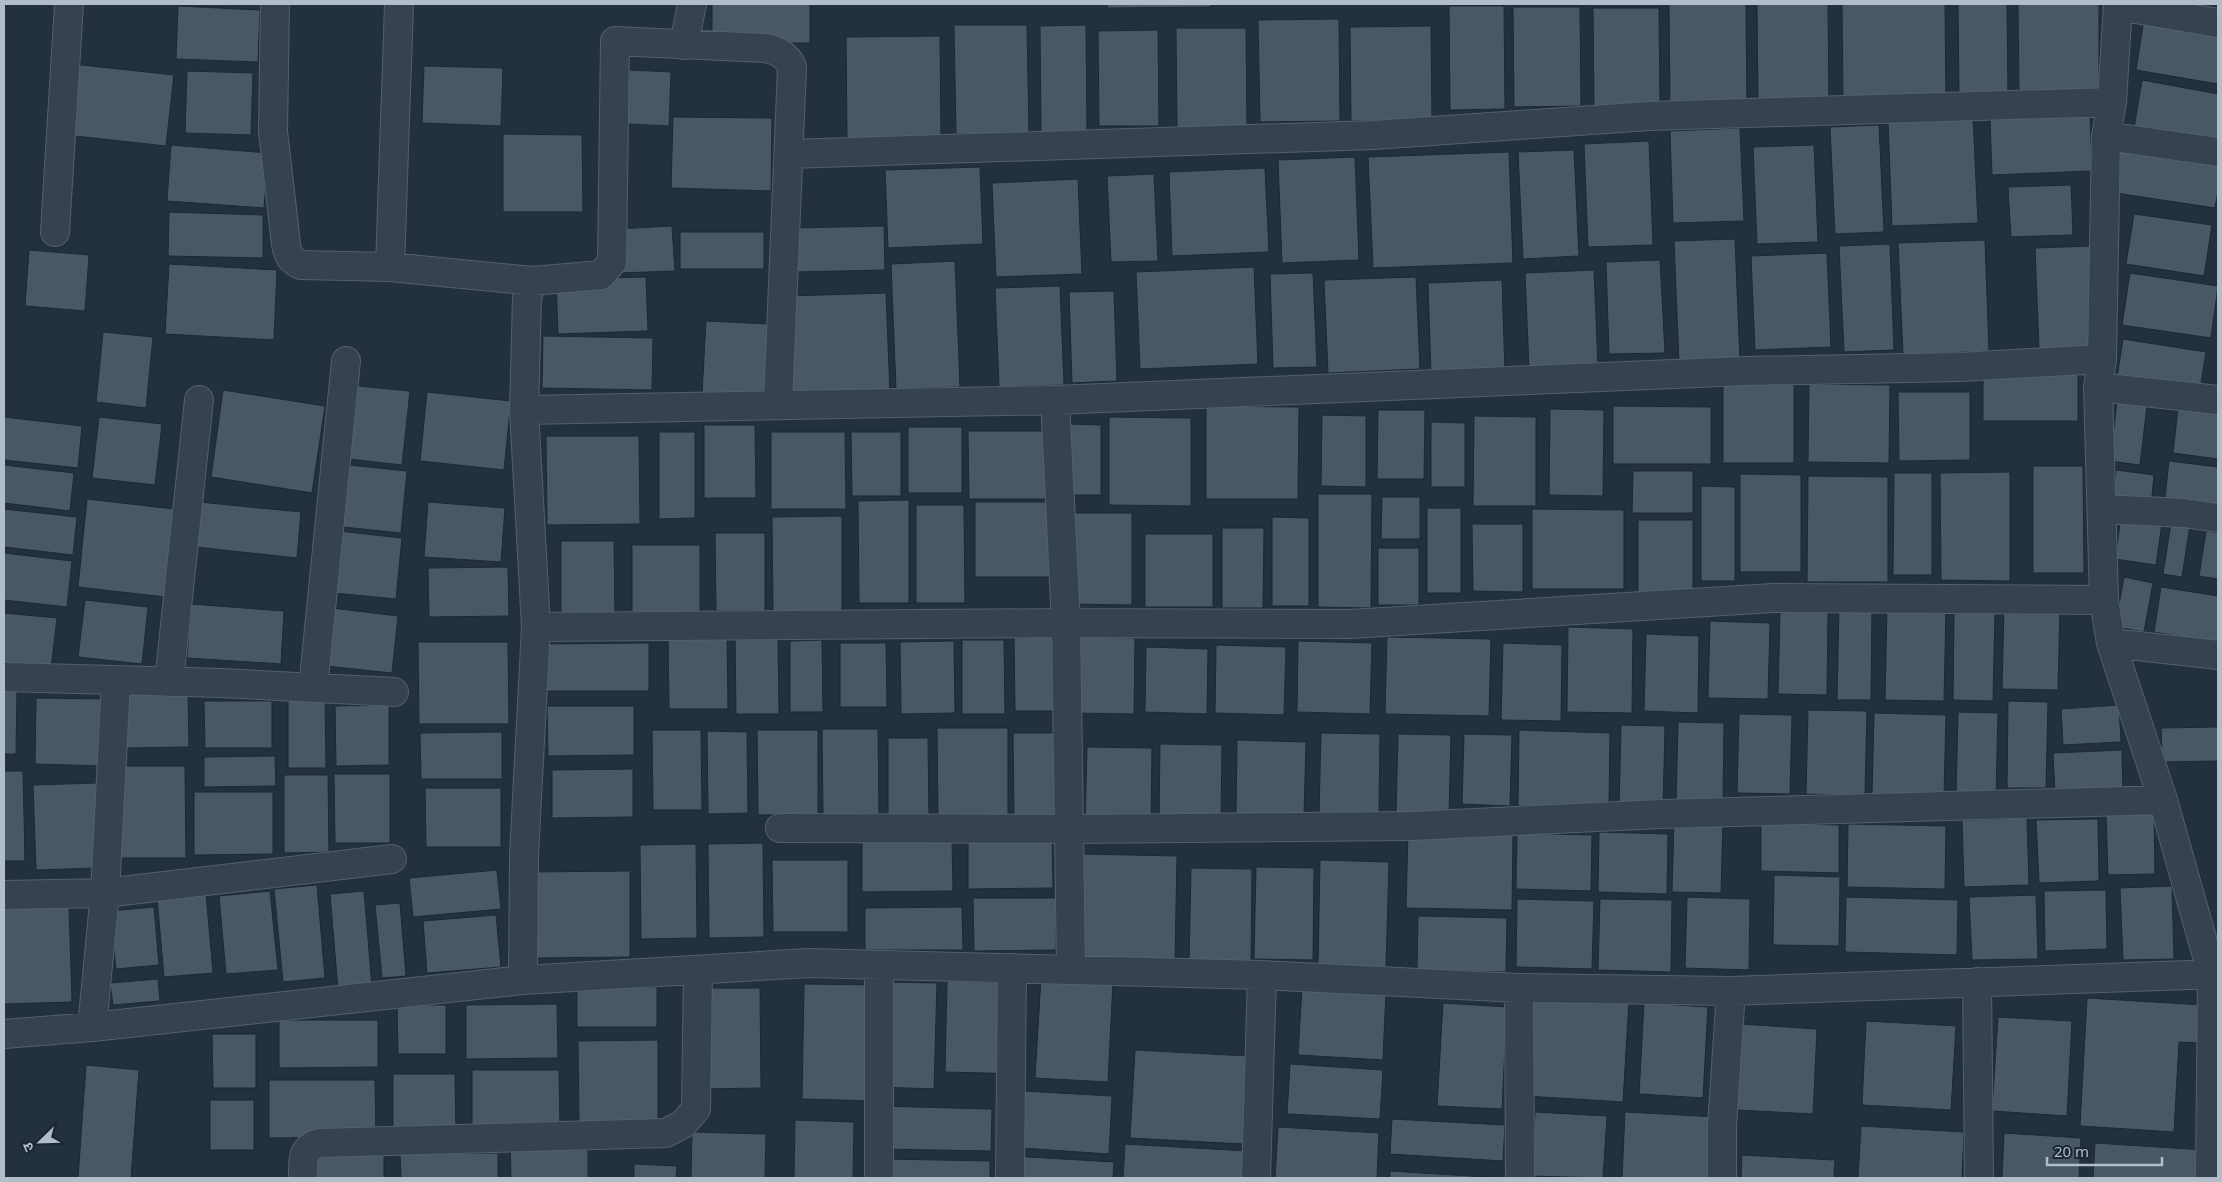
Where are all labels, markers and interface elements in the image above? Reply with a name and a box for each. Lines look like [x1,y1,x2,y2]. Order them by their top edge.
north arrow [15,1117,65,1167]
scale bar [2047,1134,2162,1166]
text: उ [17,1139,38,1155]
text: 20 m [2054,1141,2089,1161]

